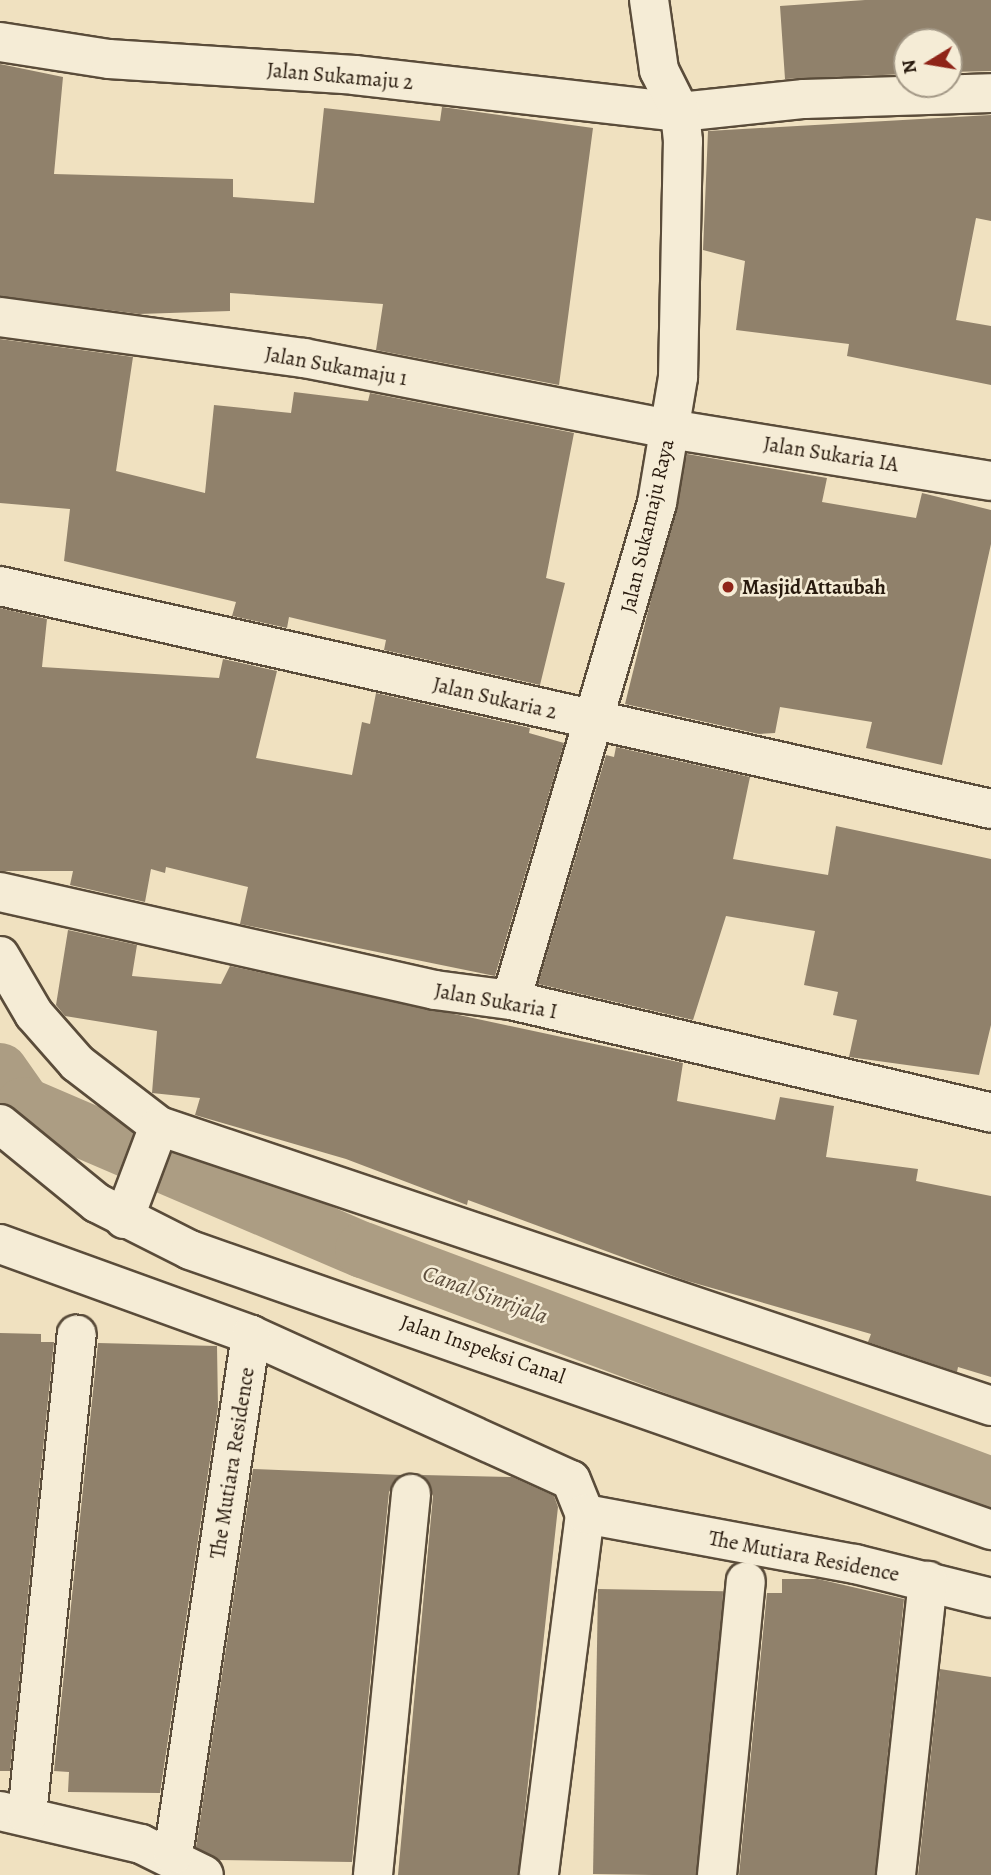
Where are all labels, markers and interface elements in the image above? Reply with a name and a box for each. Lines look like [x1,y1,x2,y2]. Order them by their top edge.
north arrow [893,28,963,98]
street label: Jalan Sukamaju 2 [266,57,414,95]
text: N [895,57,923,76]
street label: Jalan Sukamaju 1 [263,341,409,391]
street label: Jalan Sukaria IA [762,431,900,477]
street label: Jalan Sukamaju Raya [615,437,679,615]
place label: Masjid Attaubah [742,574,886,600]
marker: Masjid Attaubah [720,579,736,595]
street label: Jalan Sukaria 2 [430,671,560,725]
street label: Jalan Sukaria I [433,978,559,1024]
water label: Canal Sinrijala [419,1260,551,1330]
street label: Jalan Inspeksi Canal [397,1309,569,1389]
street label: The Mutiara Residence [204,1365,260,1561]
street label: The Mutiara Residence [707,1525,901,1587]

